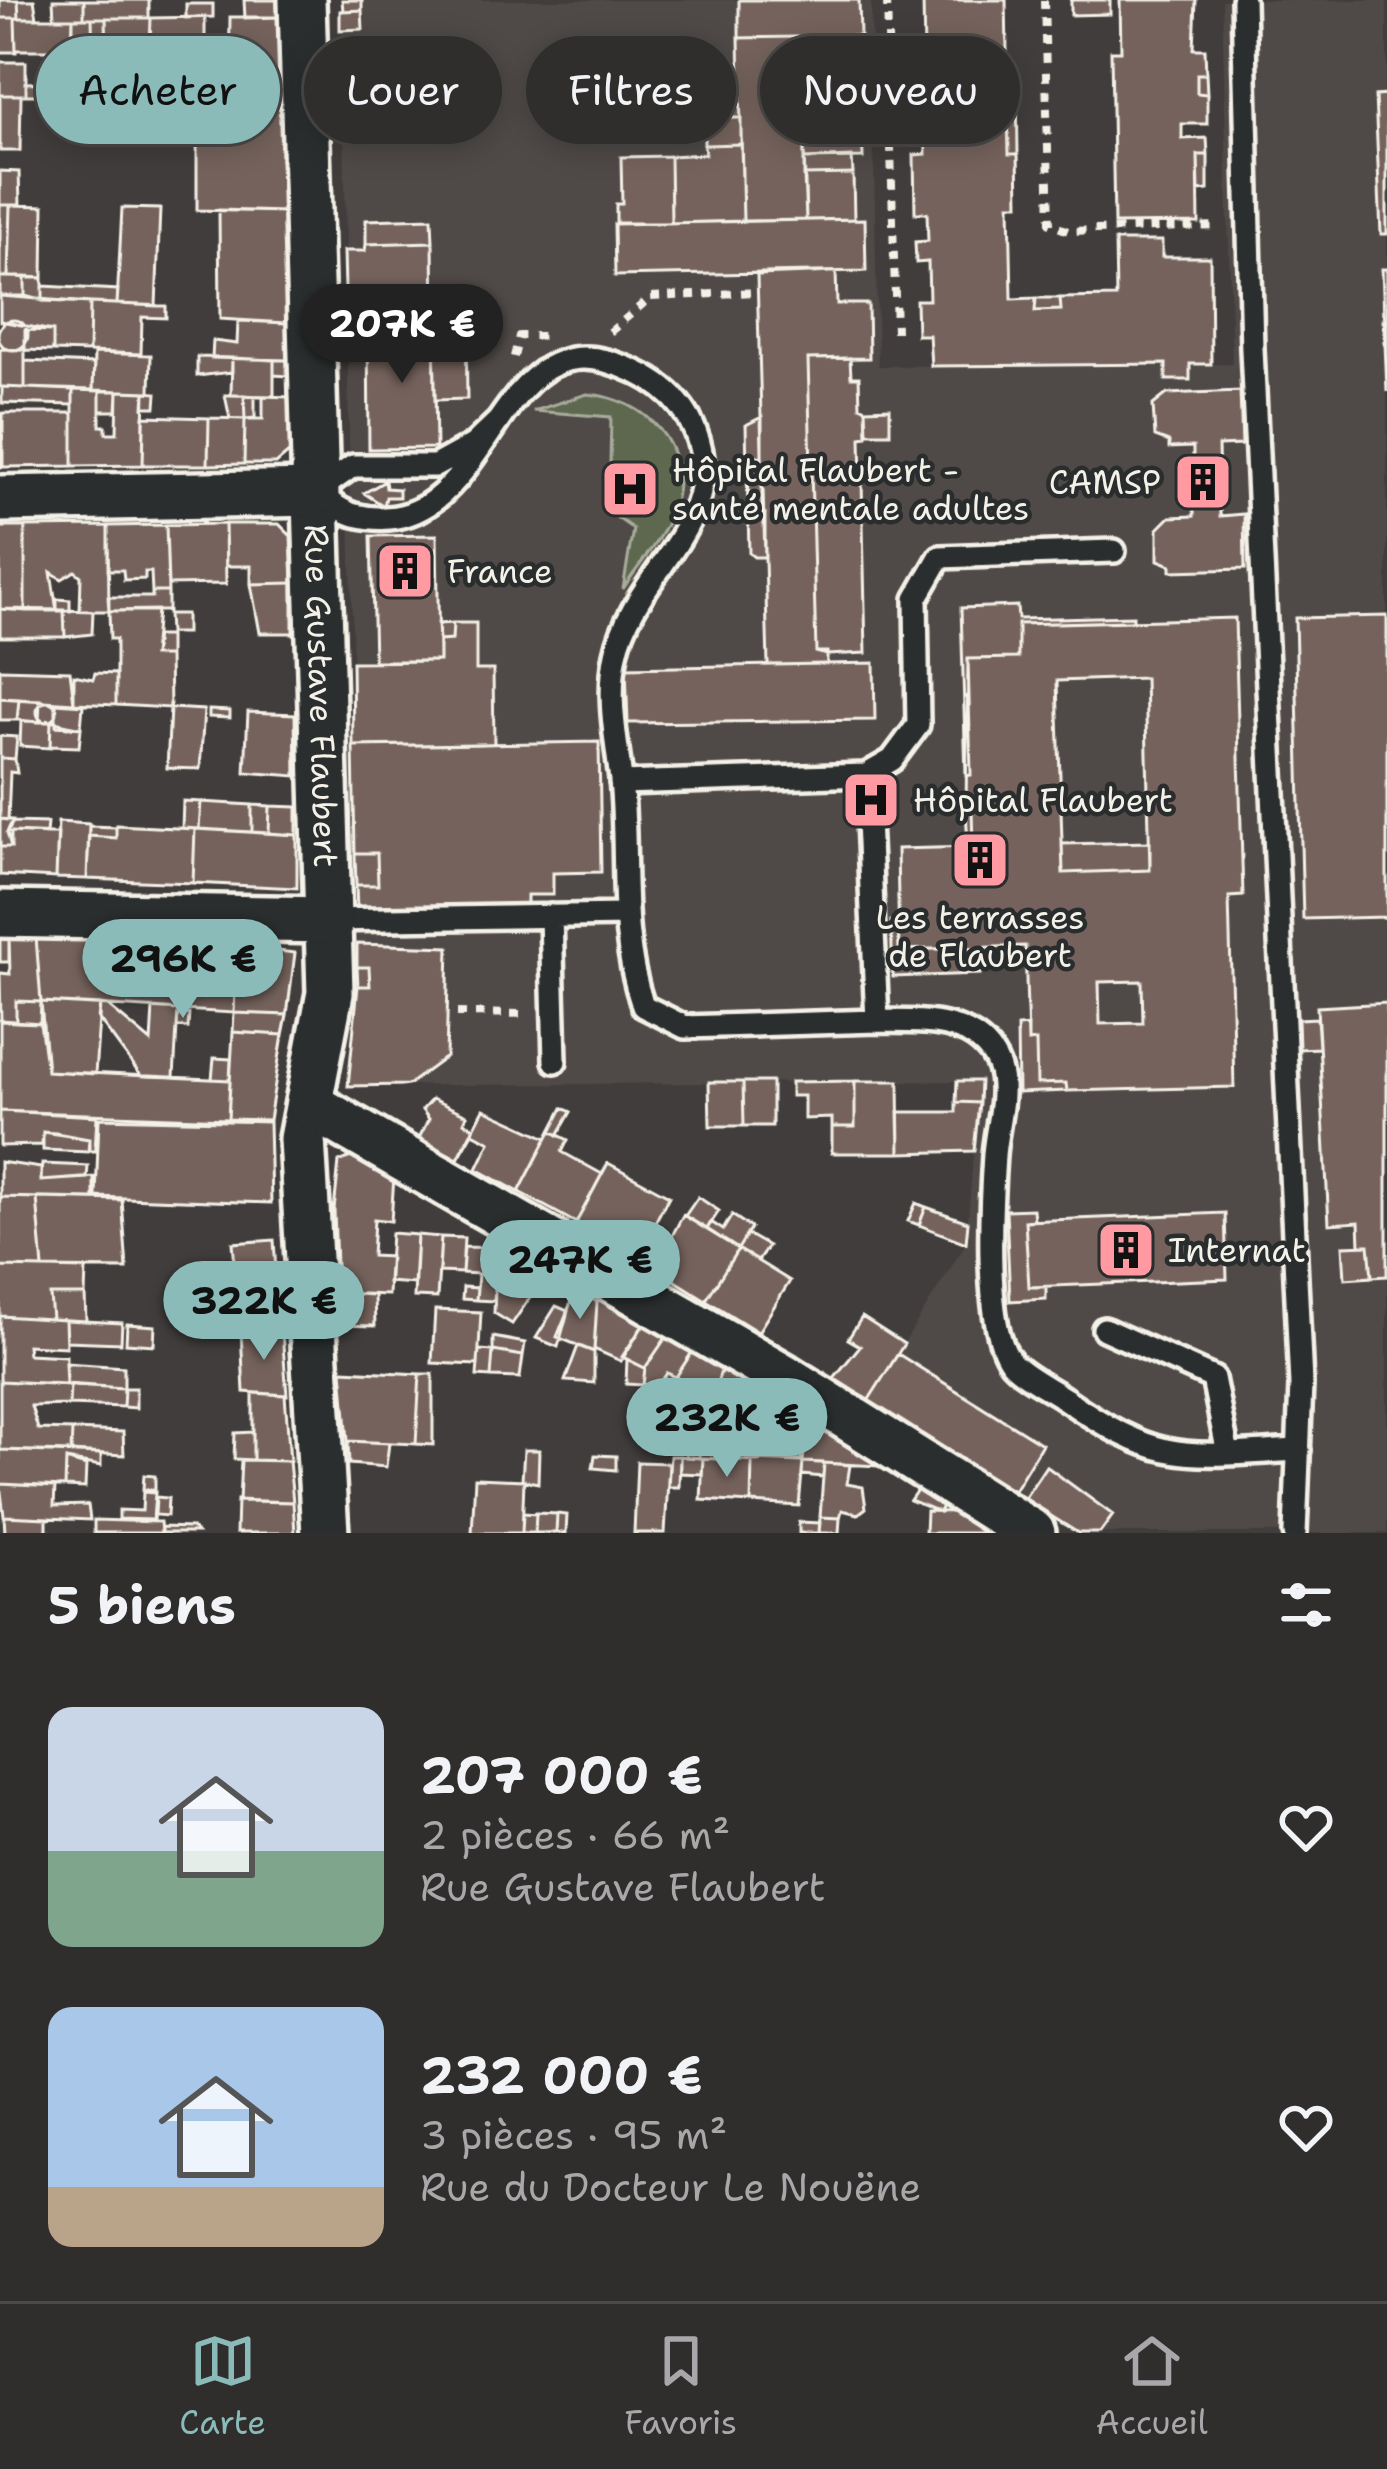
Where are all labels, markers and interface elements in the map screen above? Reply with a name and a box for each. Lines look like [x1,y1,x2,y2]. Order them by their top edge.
chip: Acheter [36,36,280,144]
chip: Louer [304,36,502,144]
chip: Filtres [526,36,736,144]
chip: Nouveau [760,36,1020,144]
pin: 207K € [304,284,500,386]
text: 207K € [328,297,476,349]
place label: Hôpital Flaubert - santé mentale adultes [672,448,1029,531]
building icon: CAMSP [1172,451,1234,513]
hospital icon: Hôpital Flaubert - santé mentale adultes [599,458,661,520]
place label: CAMSP [1049,460,1161,505]
street label: Rue Gustave Flaubert [294,523,348,868]
building icon: France [374,540,436,602]
place label: France [447,549,553,594]
hospital icon: Hôpital Flaubert [840,769,902,831]
place label: Hôpital Flaubert [913,778,1173,823]
building icon: Les terrasses de Flaubert [949,829,1011,891]
place label: Les terrasses de Flaubert [875,895,1085,978]
pin: 296K € [85,919,281,1021]
text: 296K € [109,932,257,984]
building icon: Internat [1095,1219,1157,1281]
pin: 247K € [482,1220,678,1322]
place label: Internat [1168,1228,1306,1273]
text: 247K € [507,1233,653,1285]
pin: 322K € [166,1261,362,1363]
text: 322K € [190,1274,338,1326]
pin: 232K € [629,1378,825,1480]
text: 232K € [653,1391,801,1443]
text: 5 biens [48,1571,236,1639]
icon: filters [1273,1572,1339,1638]
text: 207 000 € [420,1741,703,1809]
icon: home [144,1755,288,1899]
icon: heart [1273,1794,1339,1860]
text: 2 pièces · 66 m² [420,1809,730,1861]
text: Rue Gustave Flaubert [420,1861,826,1913]
text: 232 000 € [420,2041,702,2109]
icon: home [144,2055,288,2199]
icon: heart [1273,2094,1339,2160]
text: 3 pièces · 95 m² [420,2109,727,2161]
text: Rue du Docteur Le Nouëne [420,2161,921,2213]
tab: Carte [179,2328,266,2445]
tab: Favoris [625,2328,737,2445]
tab: Accueil [1096,2328,1208,2445]

